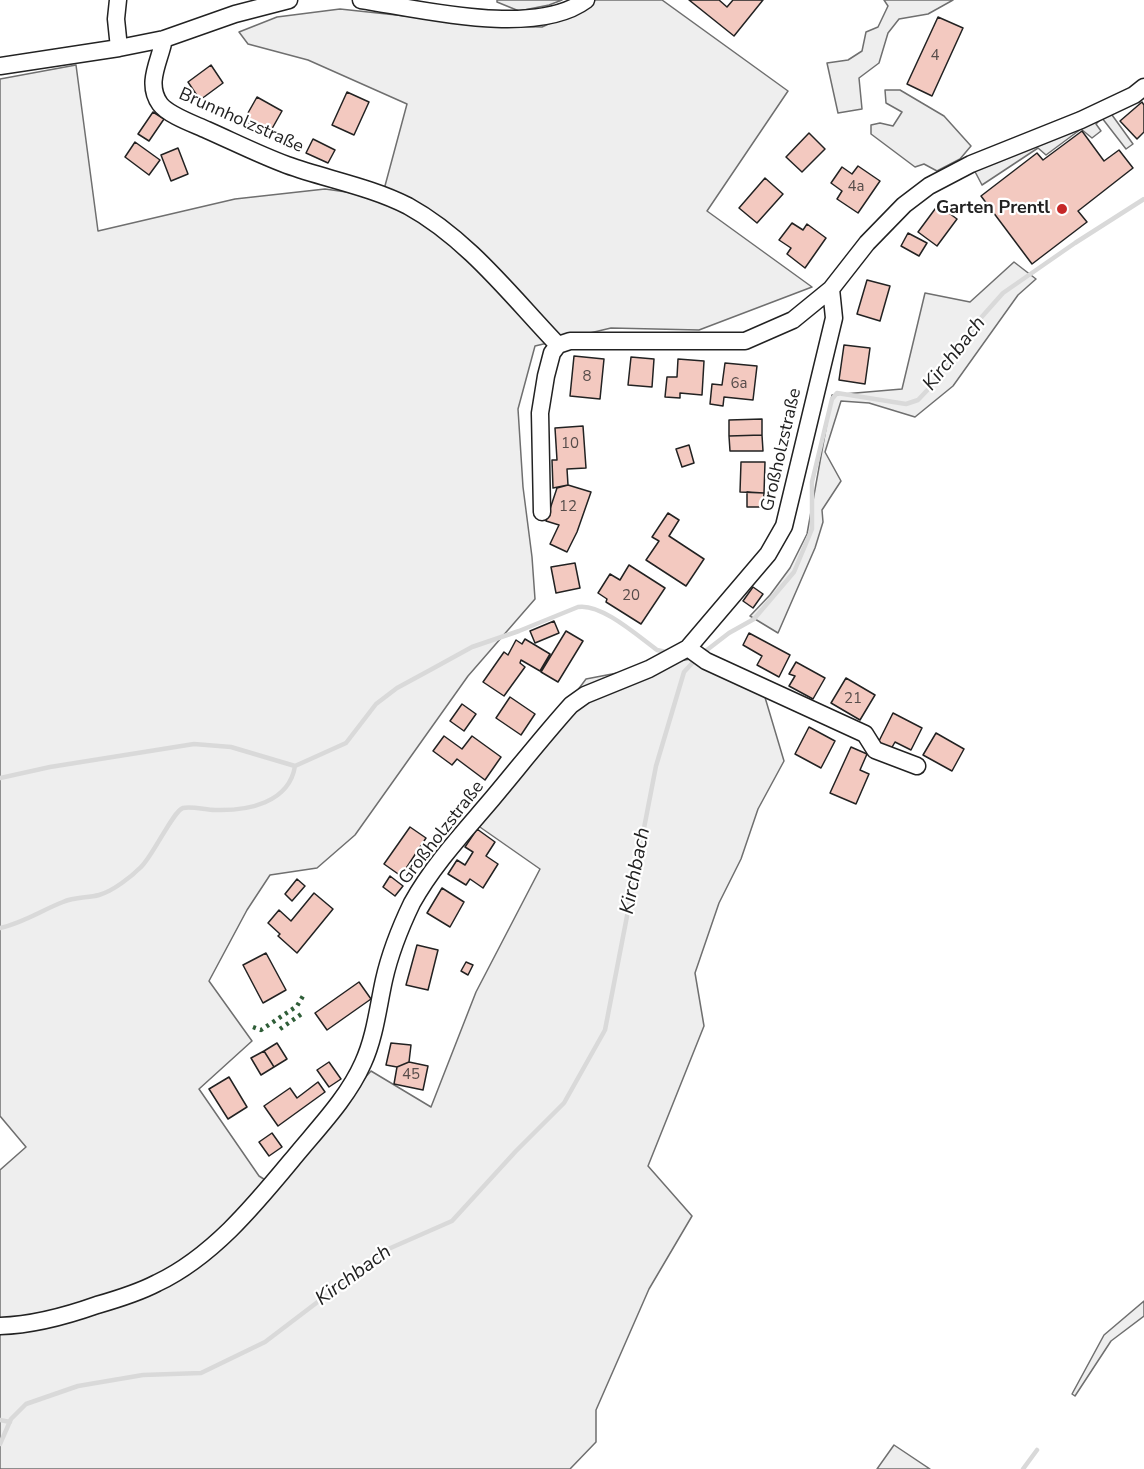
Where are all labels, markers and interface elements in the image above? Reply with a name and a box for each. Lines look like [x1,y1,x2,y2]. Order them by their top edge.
house number: 4 [931,47,939,65]
street label: Brunnholzstraße [175,84,307,158]
house number: 4a [848,178,864,196]
place label: Garten Prentl [936,198,1050,220]
marker: Garten Prentl [1055,202,1069,216]
water label: Kirchbach [919,312,991,396]
house number: 8 [583,368,591,386]
house number: 6a [731,375,747,393]
street label: Großholzstraße [757,386,807,514]
house number: 10 [561,435,579,453]
house number: 12 [559,498,577,516]
house number: 20 [622,587,640,605]
house number: 21 [844,690,862,708]
street label: Großholzstraße [395,777,489,889]
water label: Kirchbach [616,826,656,916]
house number: 45 [402,1066,420,1084]
water label: Kirchbach [311,1241,397,1311]

